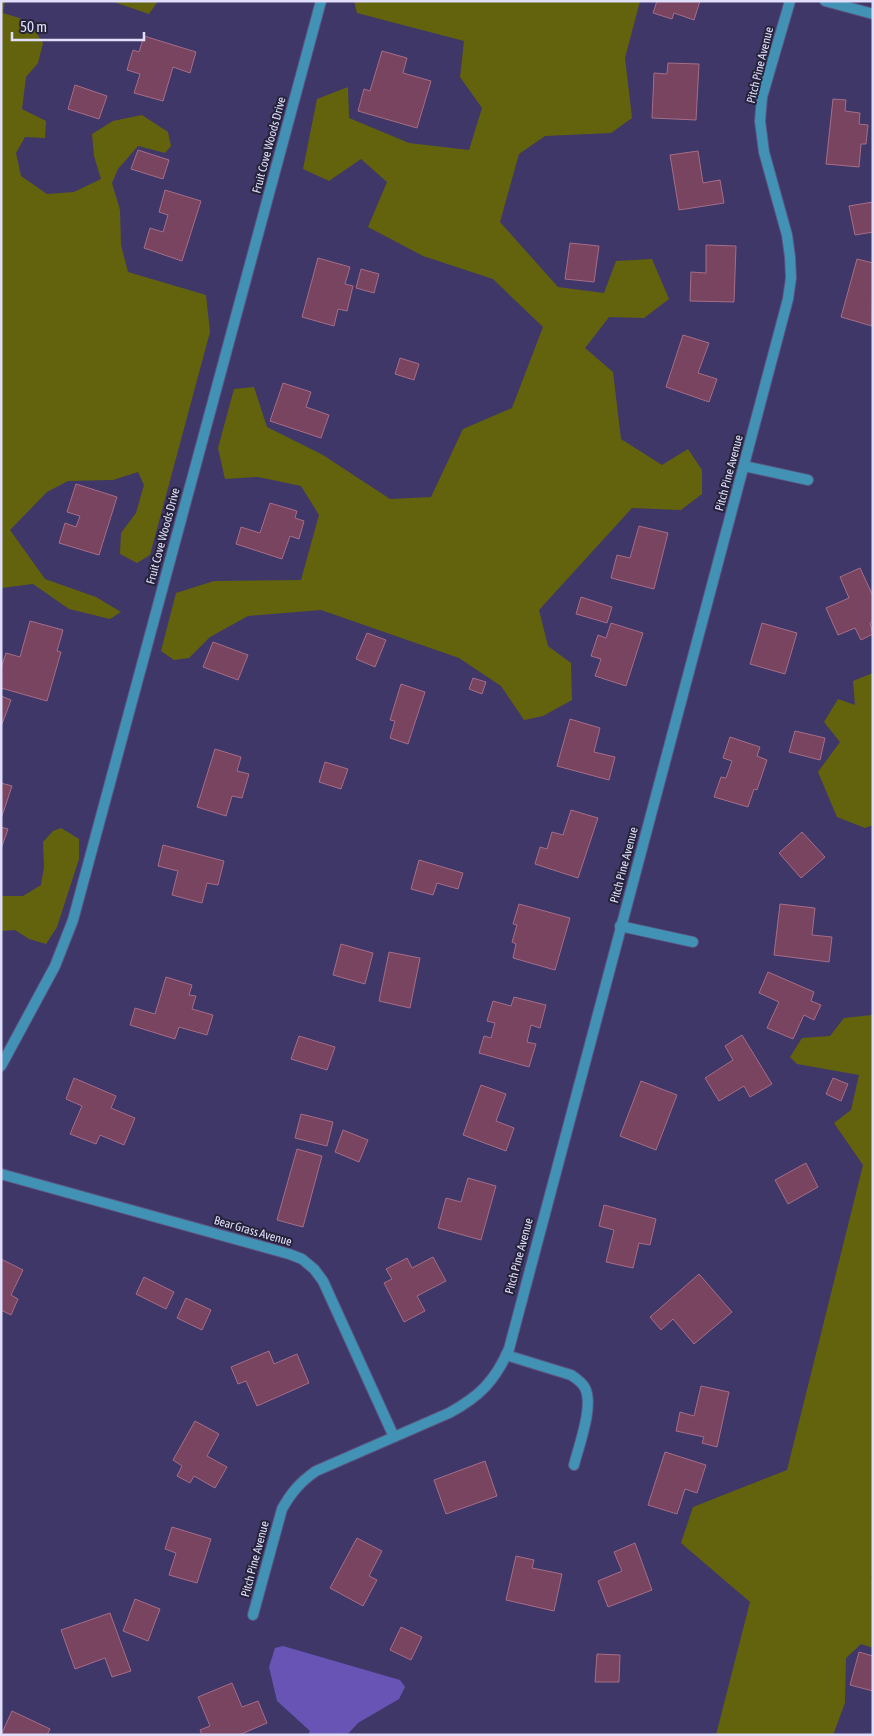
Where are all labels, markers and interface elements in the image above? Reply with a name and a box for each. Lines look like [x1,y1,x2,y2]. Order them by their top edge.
scale bar [12,10,145,42]
text: 50 m [20,18,47,35]
street label: Pitch Pine Avenue [744,25,776,105]
street label: Fruit Cove Woods Drive [249,95,289,195]
street label: Pitch Pine Avenue [712,433,746,513]
street label: Fruit Cove Woods Drive [143,486,183,586]
street label: Pitch Pine Avenue [607,825,641,905]
street label: Bear Grass Avenue [212,1213,294,1249]
street label: Pitch Pine Avenue [502,1216,536,1296]
street label: Pitch Pine Avenue [238,1519,272,1599]

